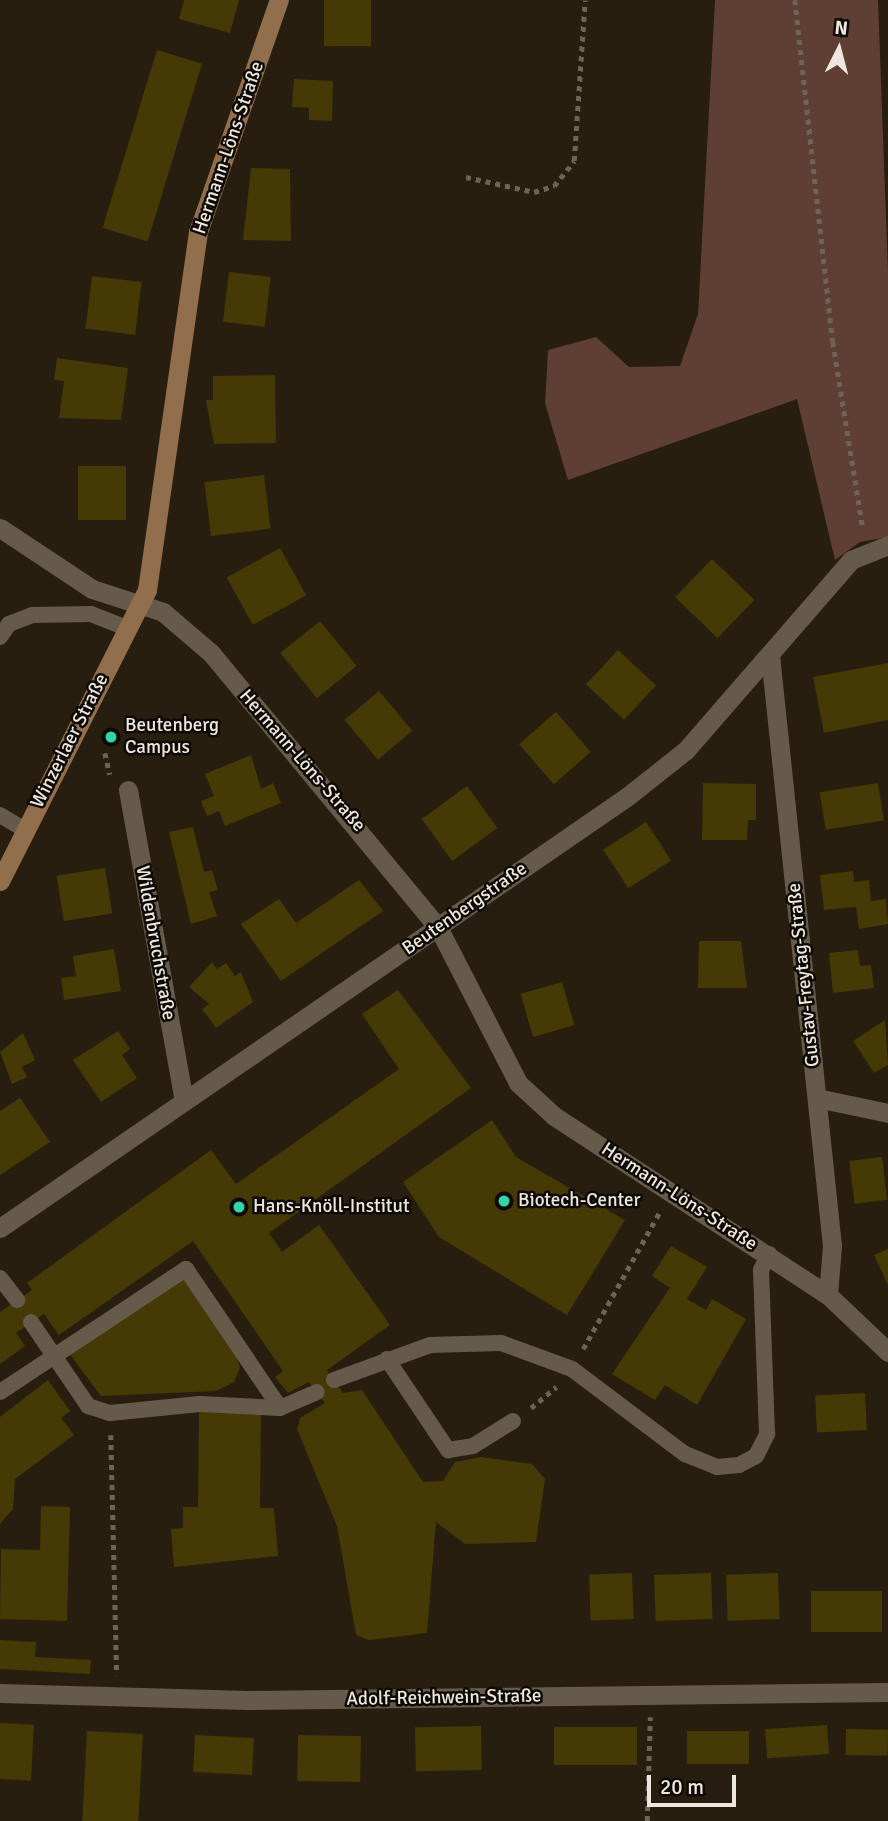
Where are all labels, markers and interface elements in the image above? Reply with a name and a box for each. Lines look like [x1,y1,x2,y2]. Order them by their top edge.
north arrow [804,14,874,84]
text: N [833,15,849,41]
street label: Hermann-Löns-Straße [189,59,269,237]
street label: Winzerlaer Straße [26,670,114,812]
street label: Hermann-Löns-Straße [234,685,370,837]
place label: Beutenberg Campus [125,715,219,759]
marker: Beutenberg Campus [103,729,119,745]
street label: Beutenbergstraße [398,858,532,960]
street label: Wildenbruchstraße [130,864,180,1022]
street label: Gustav-Freytag-Straße [783,882,825,1068]
street label: Hermann-Löns-Straße [597,1138,761,1256]
place label: Biotech-Center [518,1190,640,1212]
marker: Biotech-Center [496,1193,512,1209]
place label: Hans-Knöll-Institut [253,1196,410,1218]
marker: Hans-Knöll-Institut [231,1199,247,1215]
street label: Adolf-Reichwein-Straße [346,1685,542,1711]
scale bar [650,1762,739,1806]
text: 20 m [660,1774,704,1800]

